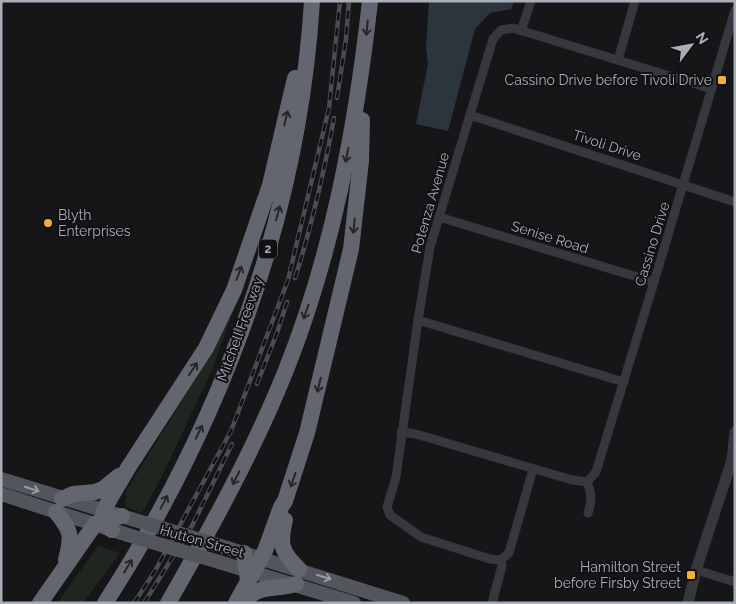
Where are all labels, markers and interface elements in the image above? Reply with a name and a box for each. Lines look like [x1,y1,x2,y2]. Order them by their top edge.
one-way arrow [362,20,372,36]
north arrow [666,20,716,70]
text: N [692,29,712,47]
place label: Cassino Drive before Tivoli Drive [505,72,712,88]
marker: Cassino Drive before Tivoli Drive [716,74,728,86]
one-way arrow [282,110,291,126]
street label: Tivoli Drive [571,126,643,164]
one-way arrow [342,147,352,163]
street label: Potenza Avenue [408,151,452,255]
street label: Cassino Drive [632,200,672,288]
one-way arrow [274,206,283,222]
place label: Blyth Enterprises [58,207,131,239]
marker: Blyth Enterprises [42,217,54,229]
one-way arrow [349,218,359,234]
street label: Senise Road [509,218,591,256]
road number: 2 [259,240,277,258]
one-way arrow [235,266,244,281]
street label: Mitchell Freeway [214,274,266,383]
one-way arrow [301,304,310,319]
one-way arrow [188,362,198,376]
one-way arrow [314,376,323,392]
one-way arrow [195,425,204,440]
one-way arrow [231,470,241,485]
one-way arrow [288,471,297,487]
one-way arrow [24,485,39,494]
one-way arrow [160,495,170,509]
street label: Hutton Street [158,521,246,561]
one-way arrow [124,559,134,573]
place label: Hamilton Street before Firsby Street [554,559,681,591]
marker: Hamilton Street before Firsby Street [685,569,697,581]
one-way arrow [316,573,332,583]

